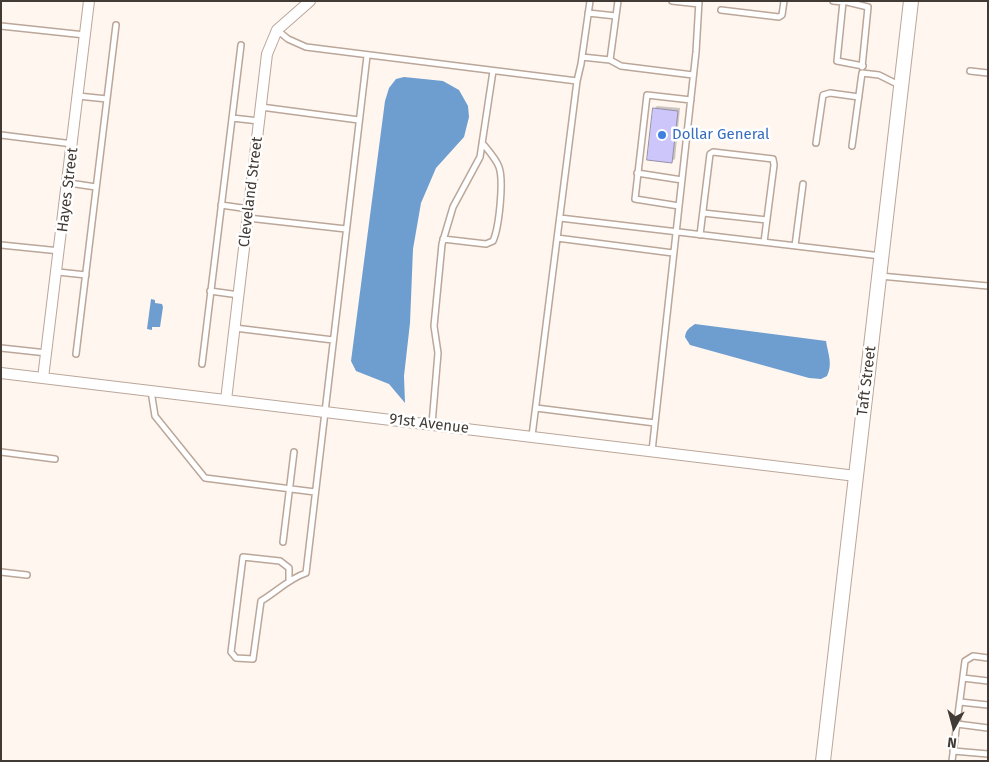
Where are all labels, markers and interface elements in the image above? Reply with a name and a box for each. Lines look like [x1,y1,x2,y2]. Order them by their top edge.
place label: Dollar General [672,126,769,144]
marker: Dollar General [656,129,668,141]
street label: Cleveland Street [235,136,267,248]
street label: Hayes Street [54,147,82,233]
street label: Taft Street [854,345,880,417]
street label: 91st Avenue [388,410,470,438]
north arrow [929,702,979,752]
text: N [946,733,958,751]

